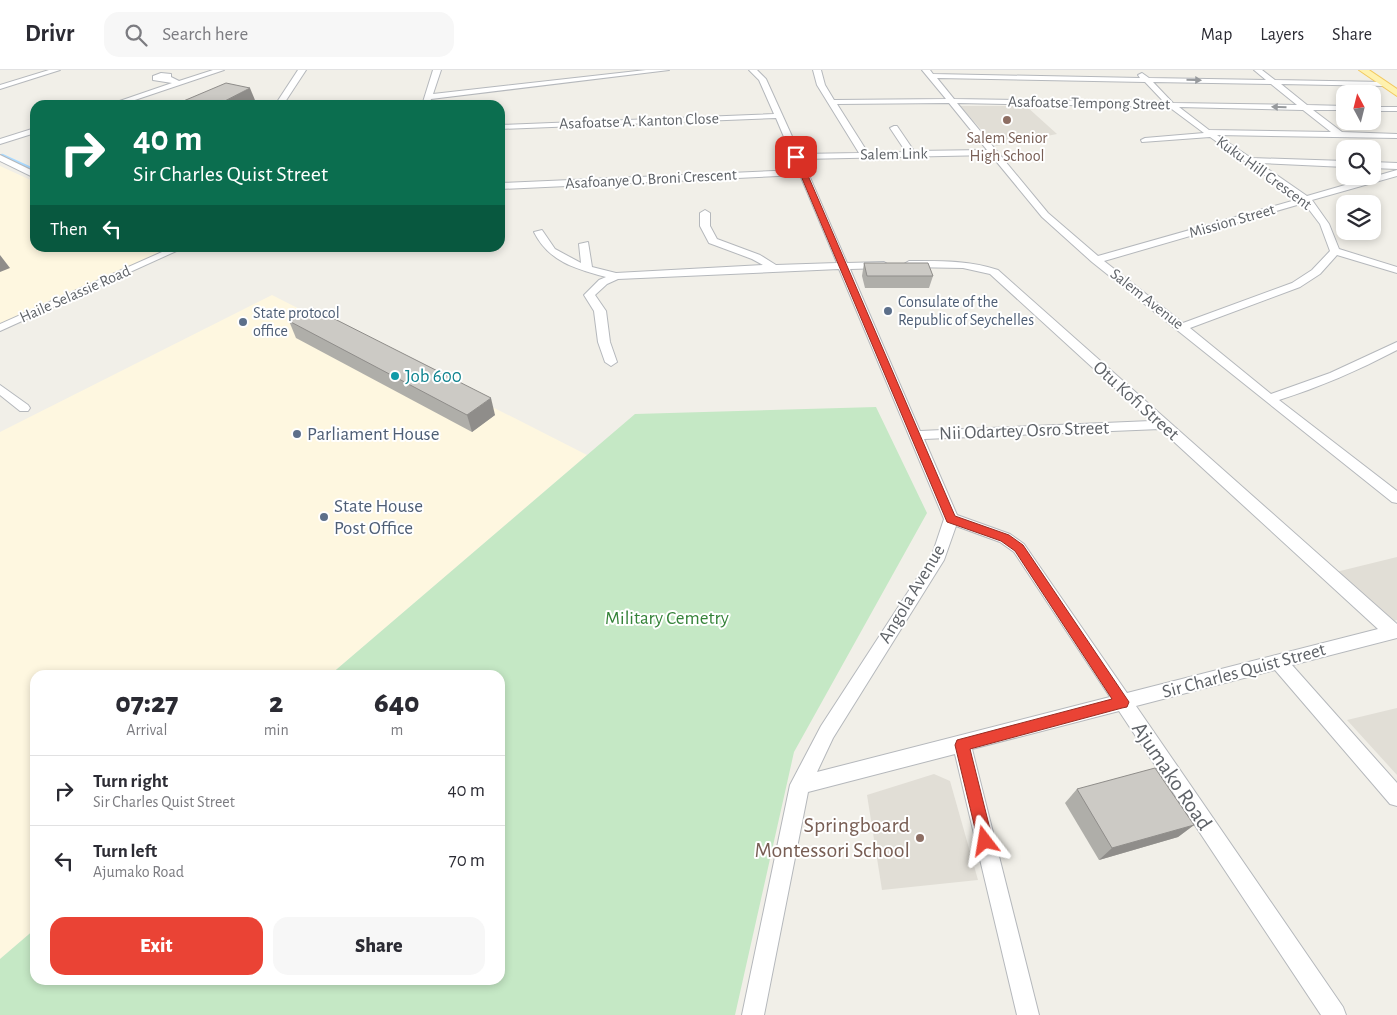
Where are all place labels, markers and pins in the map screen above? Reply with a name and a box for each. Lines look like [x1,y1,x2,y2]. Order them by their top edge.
marker: Salem Senior High School [1001,114,1013,126]
place label: Salem Senior High School [967,130,1048,164]
pin [775,136,817,178]
place label: Consulate of the Republic of Seychelles [898,294,1034,329]
place label: State protocol office [253,305,340,339]
marker: Consulate of the Republic of Seychelles [882,305,894,317]
marker: State protocol office [237,316,249,328]
place label: Job 600 [405,367,462,386]
marker: Job 600 [389,370,401,382]
place label: Parliament House [307,425,439,444]
marker: Parliament House [291,428,303,440]
place label: State House Post Office [334,497,423,538]
marker: State House Post Office [318,511,330,523]
place label: Springboard Montessori School [754,814,910,861]
marker: Springboard Montessori School [914,832,926,844]

